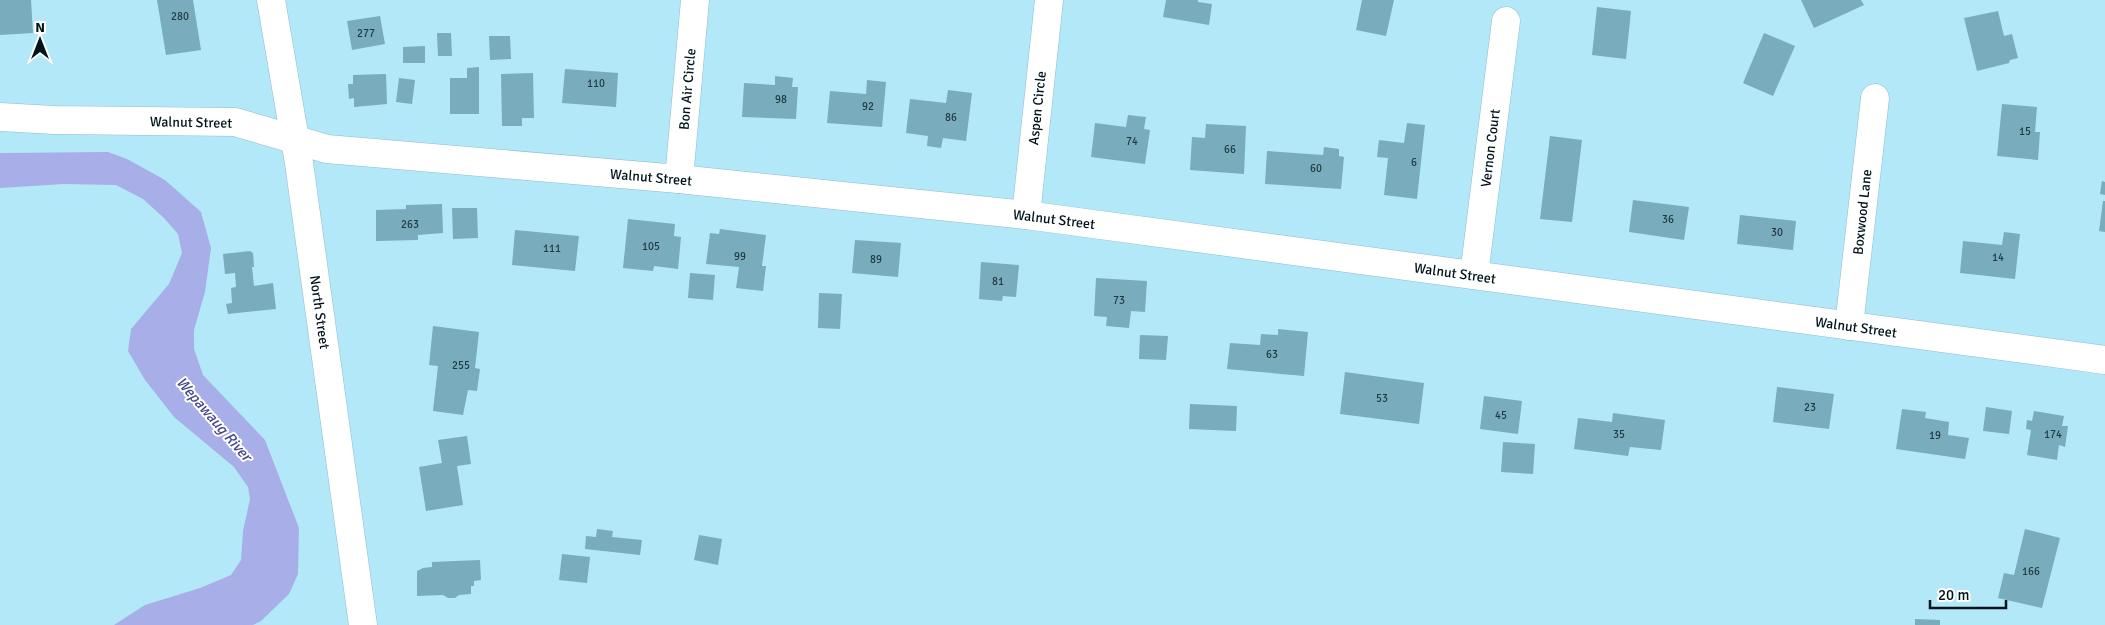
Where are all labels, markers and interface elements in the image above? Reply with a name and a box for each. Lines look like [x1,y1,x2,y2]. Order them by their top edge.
house number: 280 [171,10,189,23]
north arrow [15,15,65,65]
text: N [35,19,45,36]
house number: 277 [357,27,375,40]
street label: Bon Air Circle [675,48,700,131]
street label: Aspen Circle [1025,70,1050,146]
house number: 110 [587,77,605,90]
house number: 98 [775,93,787,106]
house number: 92 [862,100,874,113]
street label: Vernon Court [1477,108,1504,188]
house number: 86 [945,111,957,124]
street label: Walnut Street [150,113,232,132]
house number: 15 [2019,125,2031,138]
house number: 74 [1126,135,1138,148]
house number: 66 [1224,143,1236,156]
house number: 6 [1411,156,1417,169]
house number: 60 [1310,162,1322,175]
street label: Walnut Street [609,165,693,190]
street label: Boxwood Lane [1850,168,1875,256]
street label: Walnut Street [1012,206,1096,233]
house number: 36 [1662,213,1674,226]
house number: 263 [401,218,419,231]
house number: 30 [1771,226,1783,239]
house number: 105 [642,240,660,253]
house number: 111 [543,242,561,255]
house number: 99 [734,250,746,263]
house number: 14 [1992,251,2004,264]
house number: 89 [870,253,882,266]
street label: Walnut Street [1413,259,1497,288]
street label: North Street [306,274,333,350]
house number: 81 [992,275,1004,288]
house number: 73 [1113,294,1125,307]
street label: Walnut Street [1814,313,1898,342]
house number: 63 [1266,348,1278,361]
house number: 255 [452,359,470,372]
water label: Wepawaug River [173,373,257,467]
house number: 53 [1376,392,1388,405]
house number: 23 [1804,401,1816,414]
house number: 45 [1495,409,1507,422]
house number: 35 [1613,428,1625,441]
house number: 174 [2044,428,2062,441]
house number: 19 [1929,429,1941,442]
house number: 166 [2022,565,2040,578]
scale bar [1930,578,2006,610]
text: 20 m [1938,586,1969,604]

